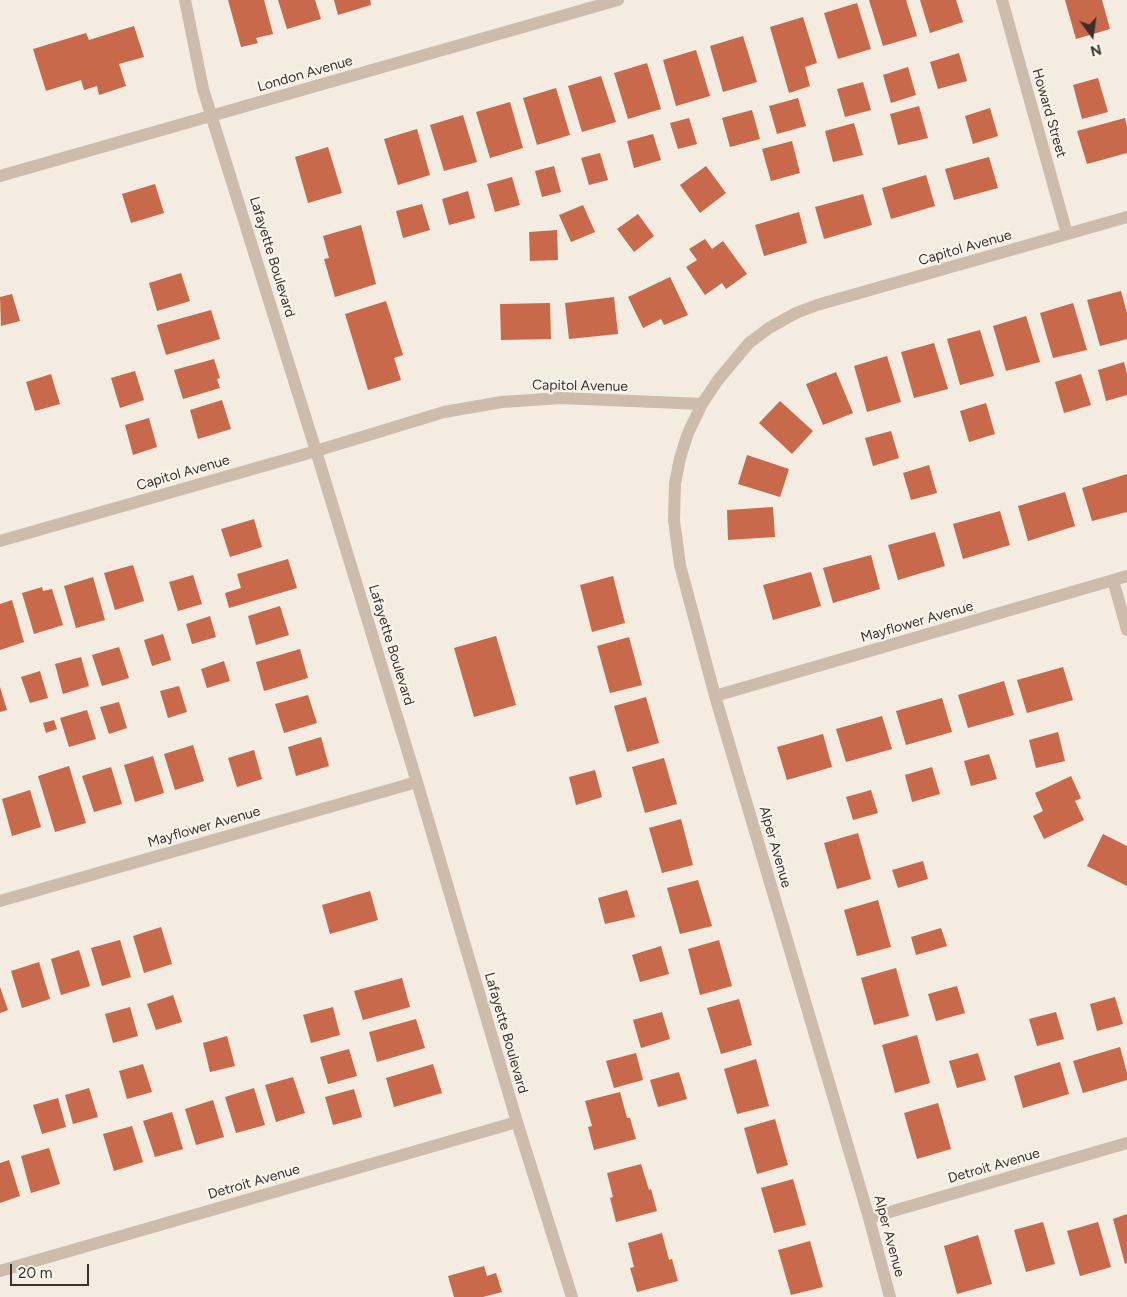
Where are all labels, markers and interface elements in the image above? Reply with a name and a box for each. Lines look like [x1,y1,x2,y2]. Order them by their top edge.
north arrow [1067,10,1117,60]
text: N [1088,40,1103,60]
street label: London Avenue [256,52,354,96]
street label: Howard Street [1028,66,1070,160]
street label: Lafayette Boulevard [246,195,298,319]
street label: Capitol Avenue [917,227,1013,269]
street label: Capitol Avenue [532,377,628,395]
street label: Capitol Avenue [135,452,231,494]
street label: Lafayette Boulevard [365,583,417,707]
street label: Mayflower Avenue [859,598,975,646]
street label: Mayflower Avenue [146,803,262,851]
street label: Alper Avenue [755,804,795,890]
street label: Lafayette Boulevard [481,970,531,1096]
street label: Detroit Avenue [946,1145,1042,1187]
street label: Detroit Avenue [206,1161,302,1203]
street label: Alper Avenue [870,1193,908,1279]
scale bar [12,1254,91,1286]
text: 20 m [18,1264,52,1282]

